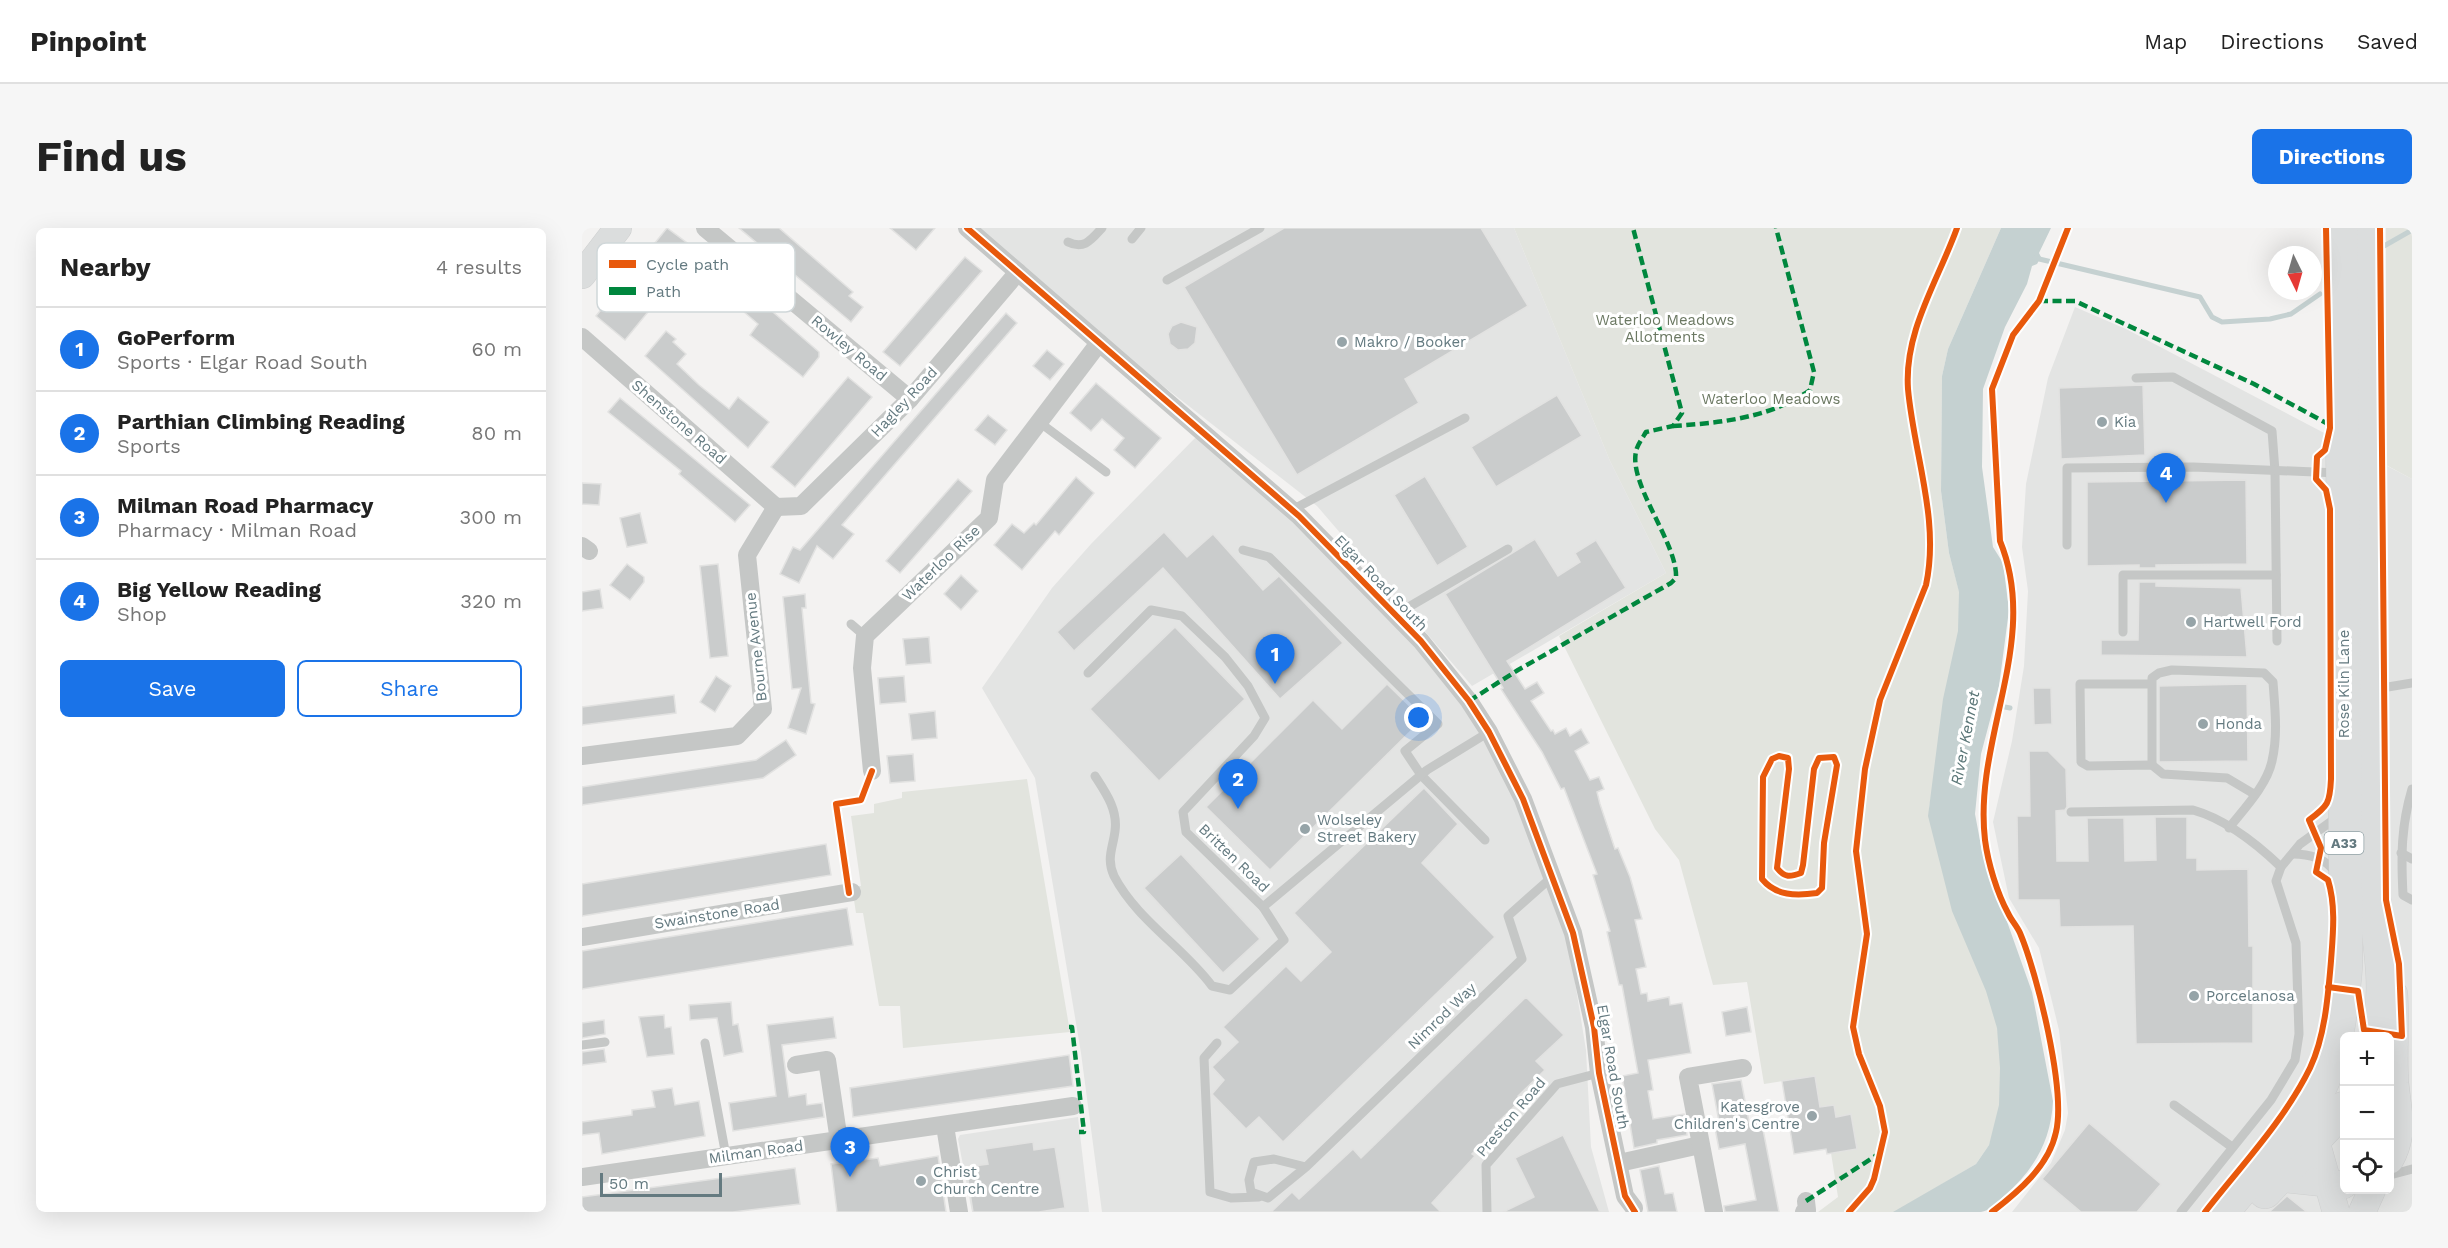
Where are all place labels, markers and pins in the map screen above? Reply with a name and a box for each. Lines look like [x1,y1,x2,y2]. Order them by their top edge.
place label: Makro / Booker [1354,333,1466,351]
marker: Makro / Booker [1335,335,1349,349]
place label: Kia [2114,413,2137,431]
marker: Kia [2095,415,2109,429]
pin: 4 [2146,454,2186,503]
place label: Hartwell Ford [2203,613,2302,631]
marker: Hartwell Ford [2184,615,2198,629]
pin: 1 [1256,634,1294,684]
place label: Honda [2215,715,2263,733]
marker: Honda [2196,717,2210,731]
pin: 2 [1218,760,1258,809]
place label: Wolseley Street Bakery [1317,811,1417,846]
marker: Wolseley Street Bakery [1298,822,1312,836]
place label: Porcelanosa [2206,987,2295,1005]
marker: Porcelanosa [2187,989,2201,1003]
place label: Katesgrove Children's Centre [1674,1098,1800,1133]
marker: Katesgrove Children's Centre [1805,1109,1819,1123]
pin: 3 [830,1128,870,1177]
place label: Christ Church Centre [933,1163,1039,1198]
marker: Christ Church Centre [914,1174,928,1188]

